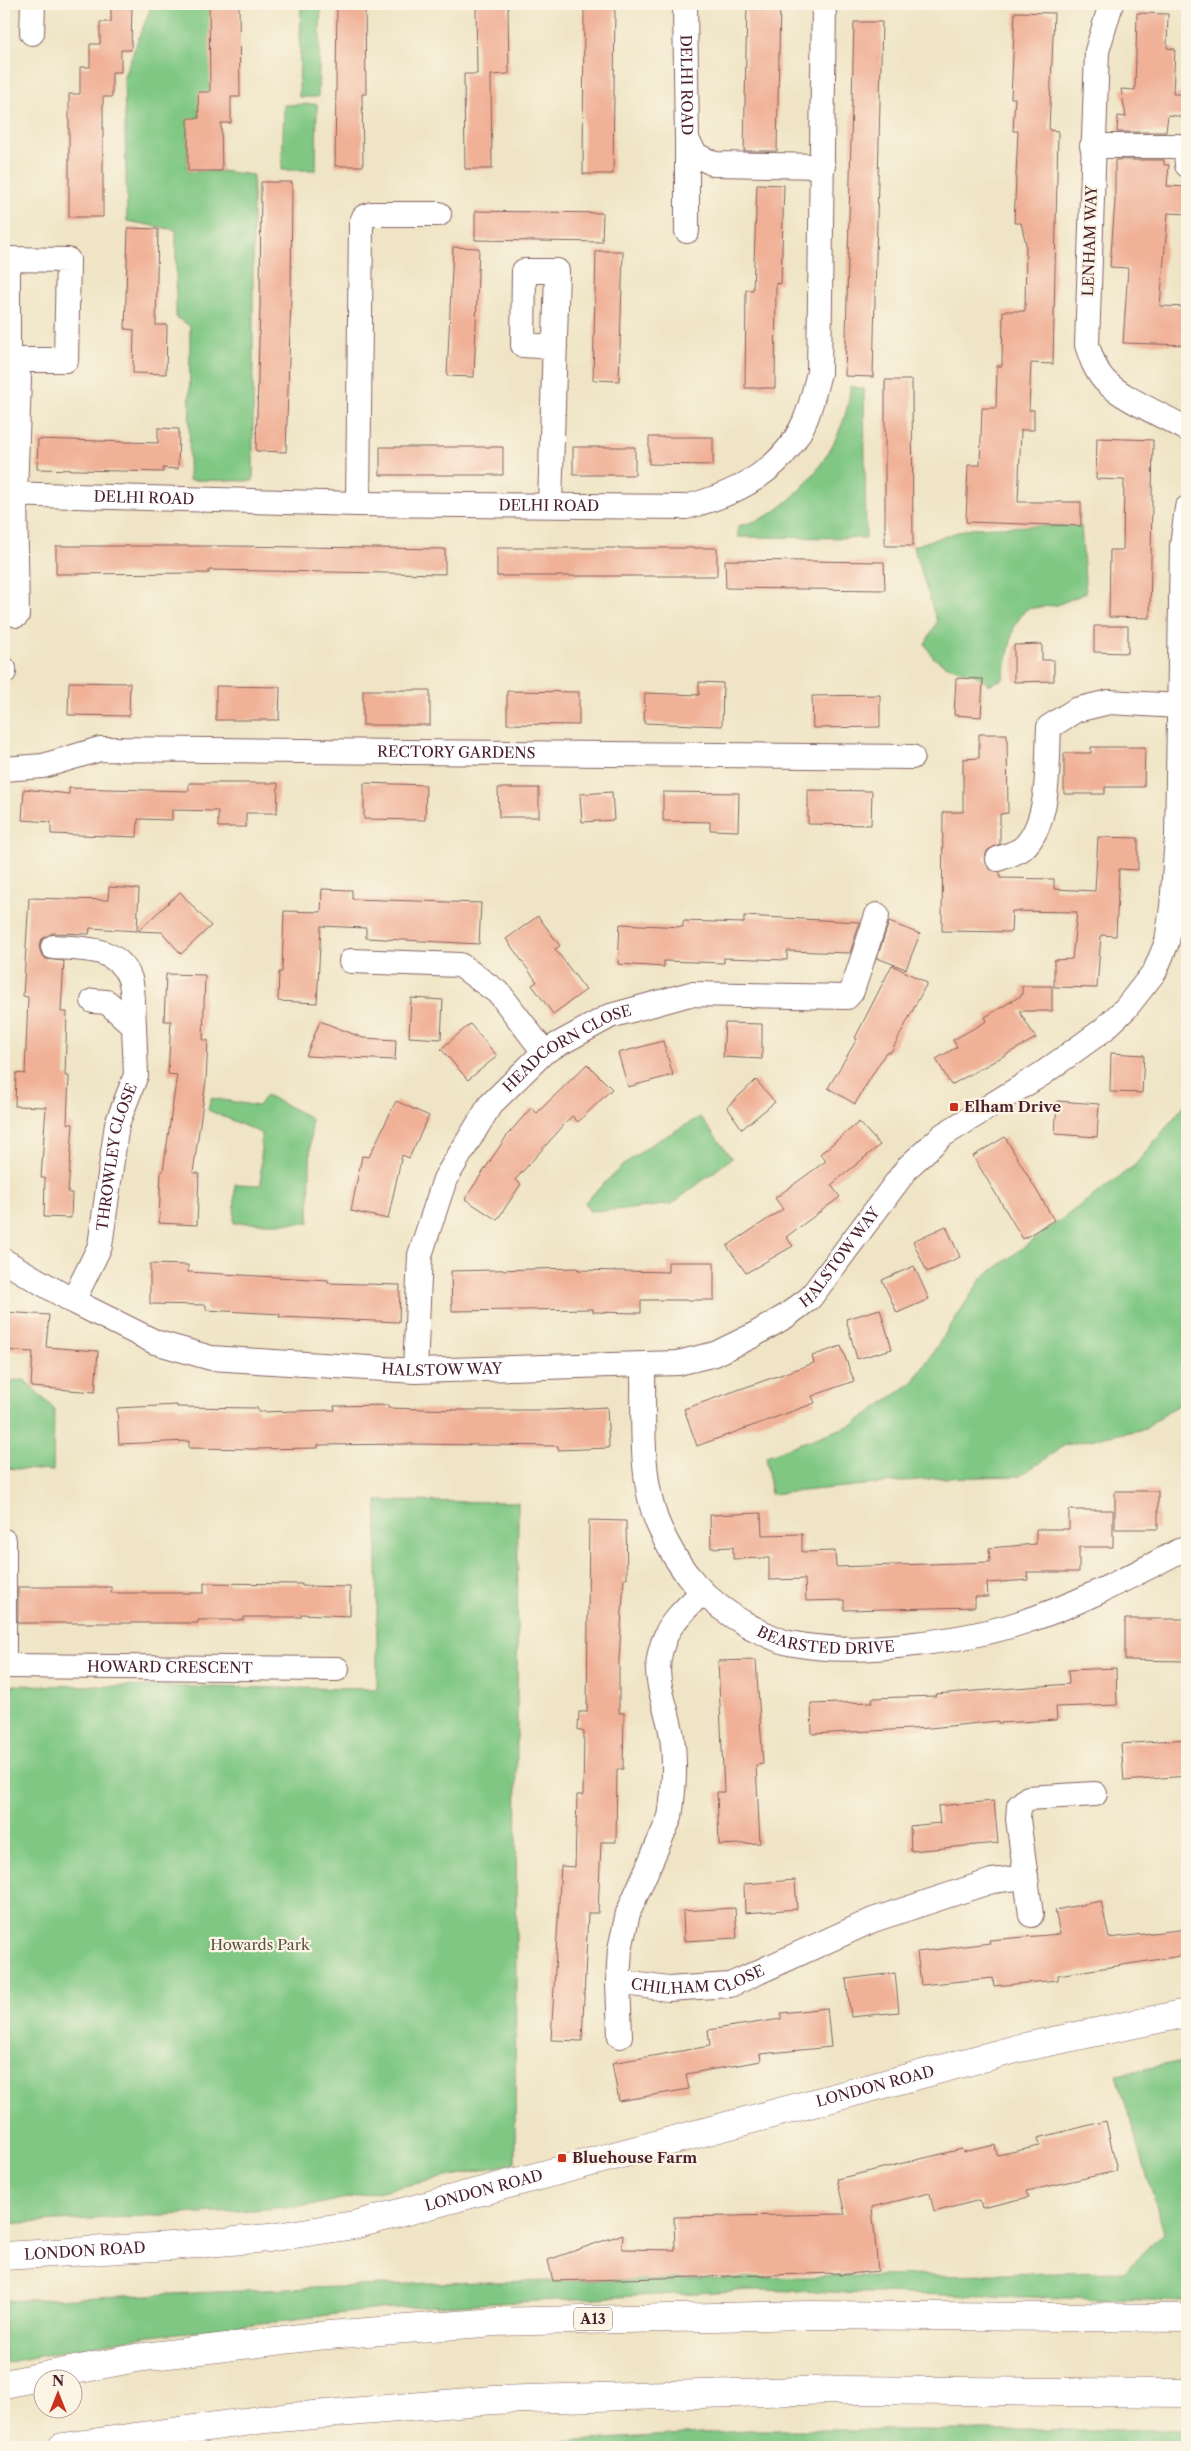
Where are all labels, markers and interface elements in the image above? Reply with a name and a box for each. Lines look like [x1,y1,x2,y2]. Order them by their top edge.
street label: DELHI ROAD [676,34,697,136]
street label: LENHAM WAY [1078,185,1101,297]
street label: DELHI ROAD [93,487,195,508]
street label: DELHI ROAD [498,495,599,515]
street label: RECTORY GARDENS [377,742,536,762]
street label: HEADCORN CLOSE [499,1001,634,1096]
street label: THROWLEY CLOSE [92,1080,141,1232]
place label: Elham Drive [964,1097,1061,1116]
marker: Elham Drive [948,1101,960,1113]
street label: HALSTOW WAY [796,1203,884,1311]
street label: HALSTOW WAY [381,1358,503,1380]
street label: BEARSTED DRIVE [754,1622,895,1658]
street label: HOWARD CRESCENT [87,1657,254,1677]
park label: Howards Park [210,1935,311,1954]
street label: CHILHAM CLOSE [630,1961,767,1998]
street label: LONDON ROAD [814,2061,936,2111]
place label: Bluehouse Farm [572,2148,697,2167]
marker: Bluehouse Farm [556,2152,568,2164]
street label: LONDON ROAD [423,2165,545,2215]
street label: LONDON ROAD [24,2238,146,2264]
road number: A13 [574,2308,612,2330]
north arrow [32,2368,82,2418]
text: N [52,2372,64,2390]

